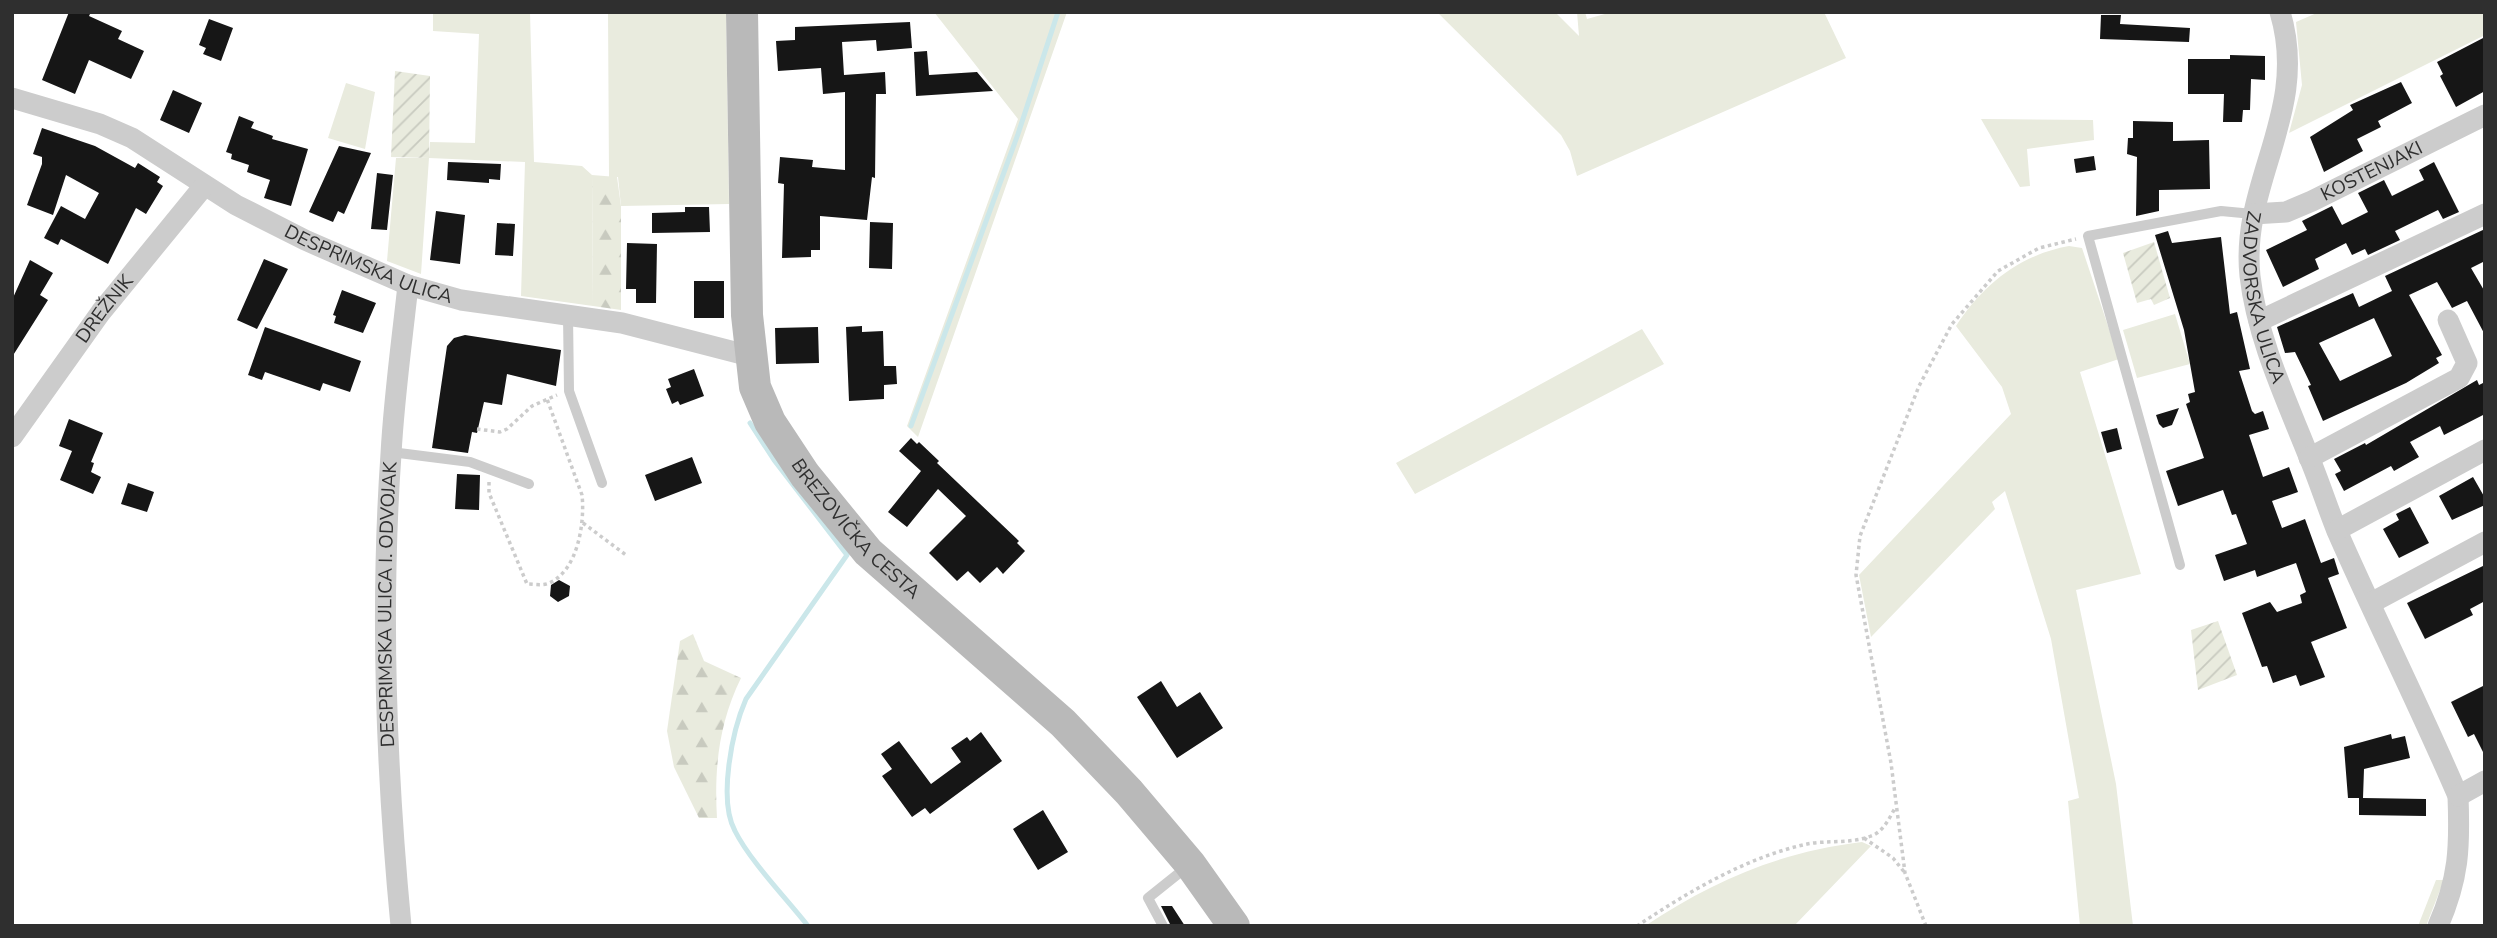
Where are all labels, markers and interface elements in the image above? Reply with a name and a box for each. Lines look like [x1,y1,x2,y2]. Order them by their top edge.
street label: KOSTENJAKI [2316,135,2427,208]
street label: ZADVORSKA ULICA [2236,209,2291,387]
street label: DESPRIMSKA ULICA [280,219,456,310]
street label: DREŽNIK [70,268,140,348]
street label: BREZOVIČKA CESTA [785,454,926,605]
street label: DESPRIMSKA ULICA I. ODVOJAK [372,460,404,748]

